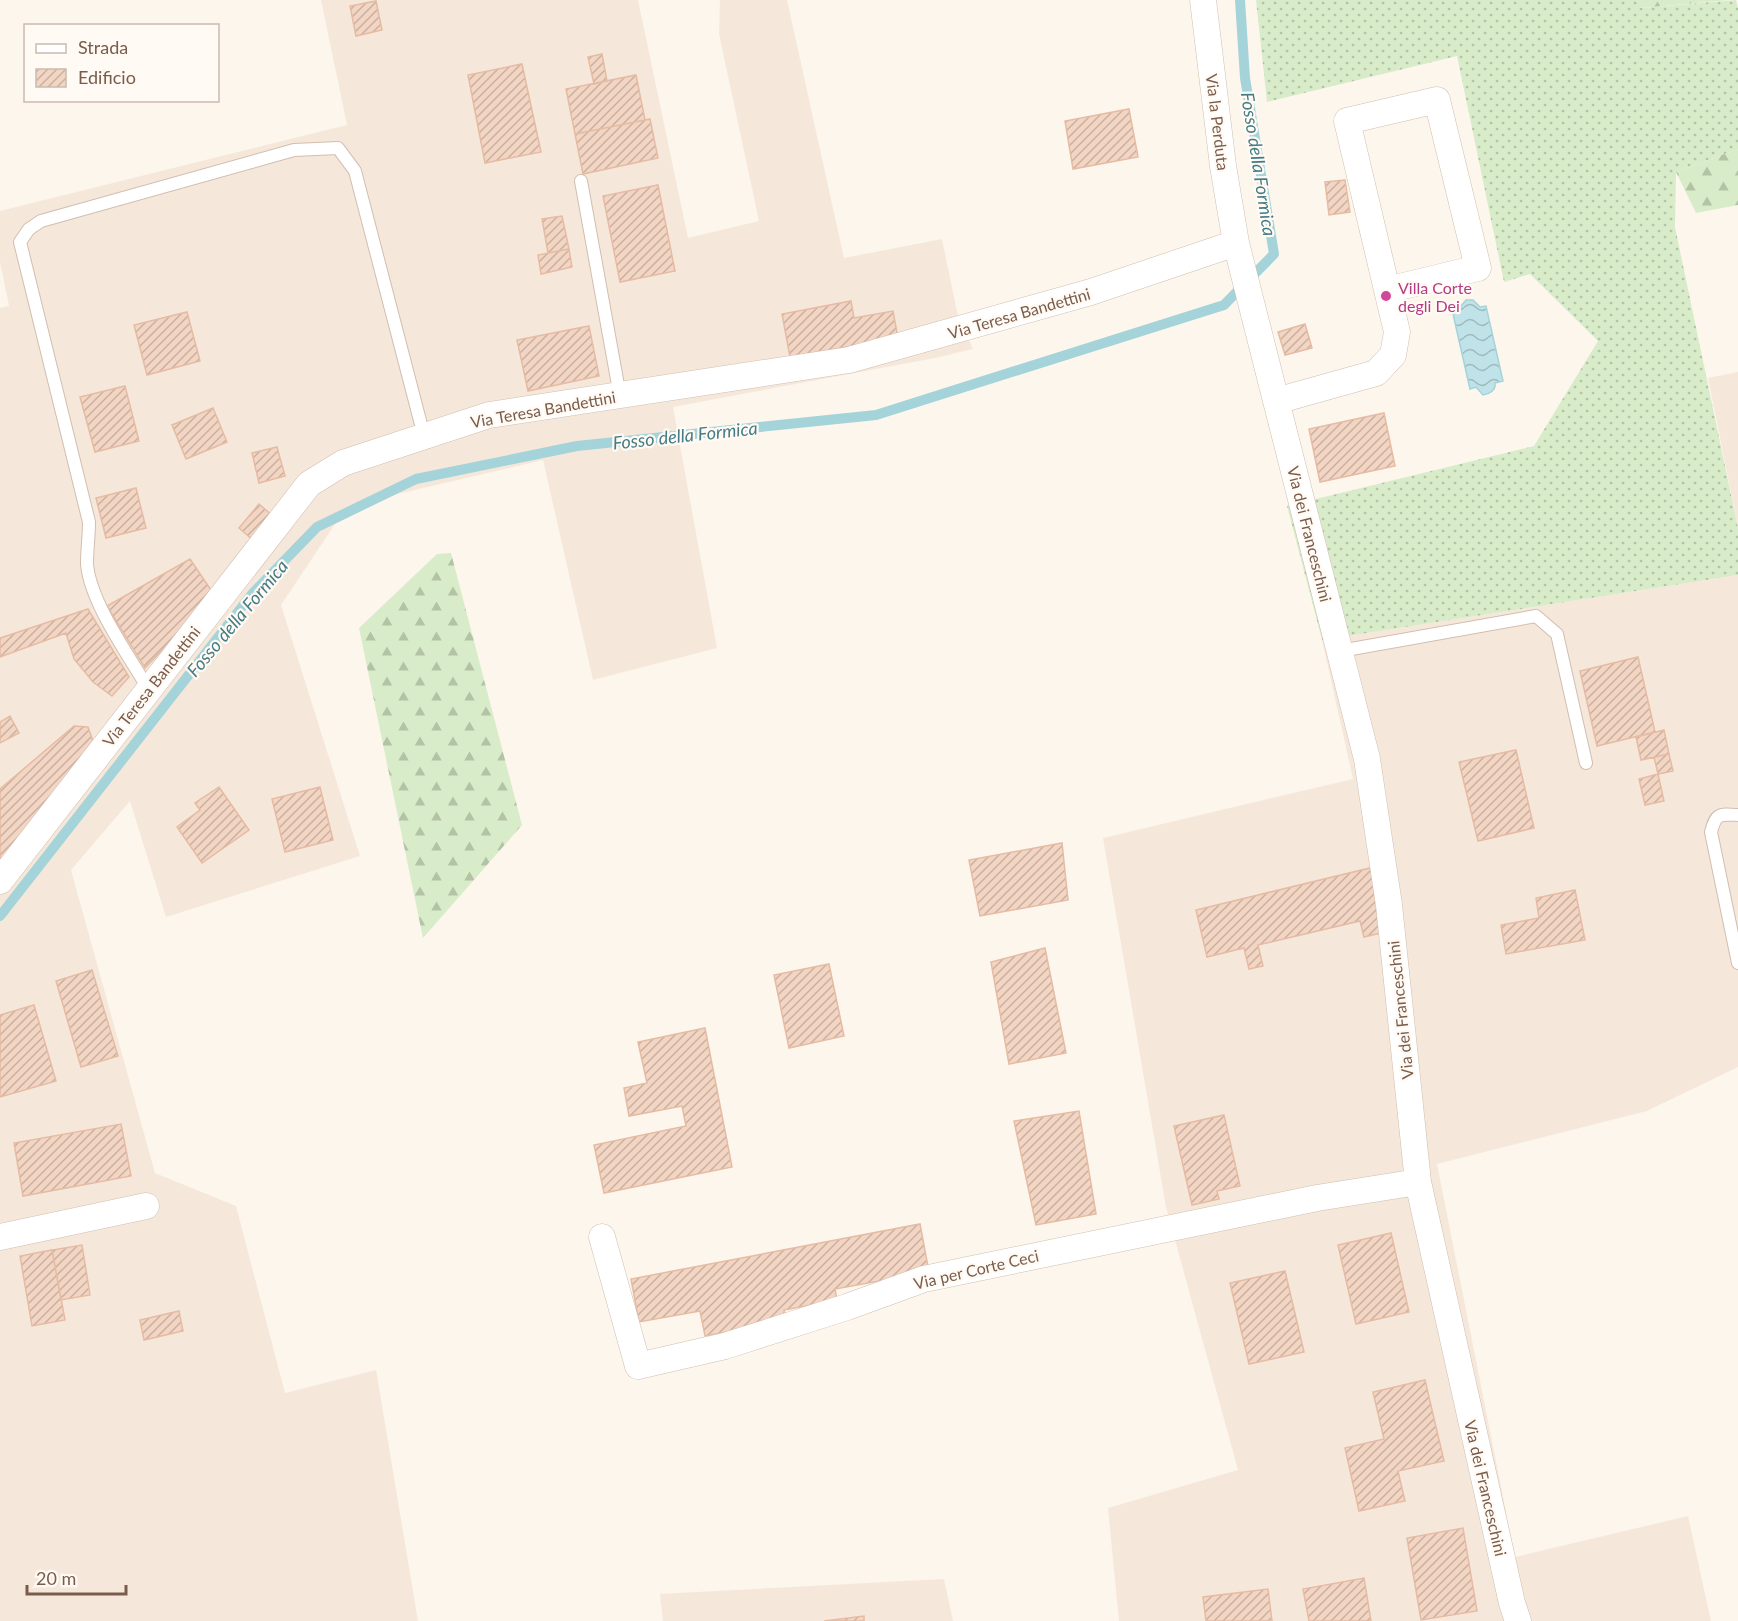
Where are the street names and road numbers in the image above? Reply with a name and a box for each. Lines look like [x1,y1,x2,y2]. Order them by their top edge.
street label: Via la Perduta [1203,73,1233,171]
street label: Via Teresa Bandettini [946,284,1092,342]
street label: Via Teresa Bandettini [469,387,617,431]
street label: Via dei Franceschini [1284,464,1336,604]
street label: Via Teresa Bandettini [98,622,204,750]
street label: Via dei Franceschini [1383,940,1417,1080]
street label: Via per Corte Ceci [912,1245,1040,1293]
street label: Via dei Franceschini [1461,1418,1511,1558]

